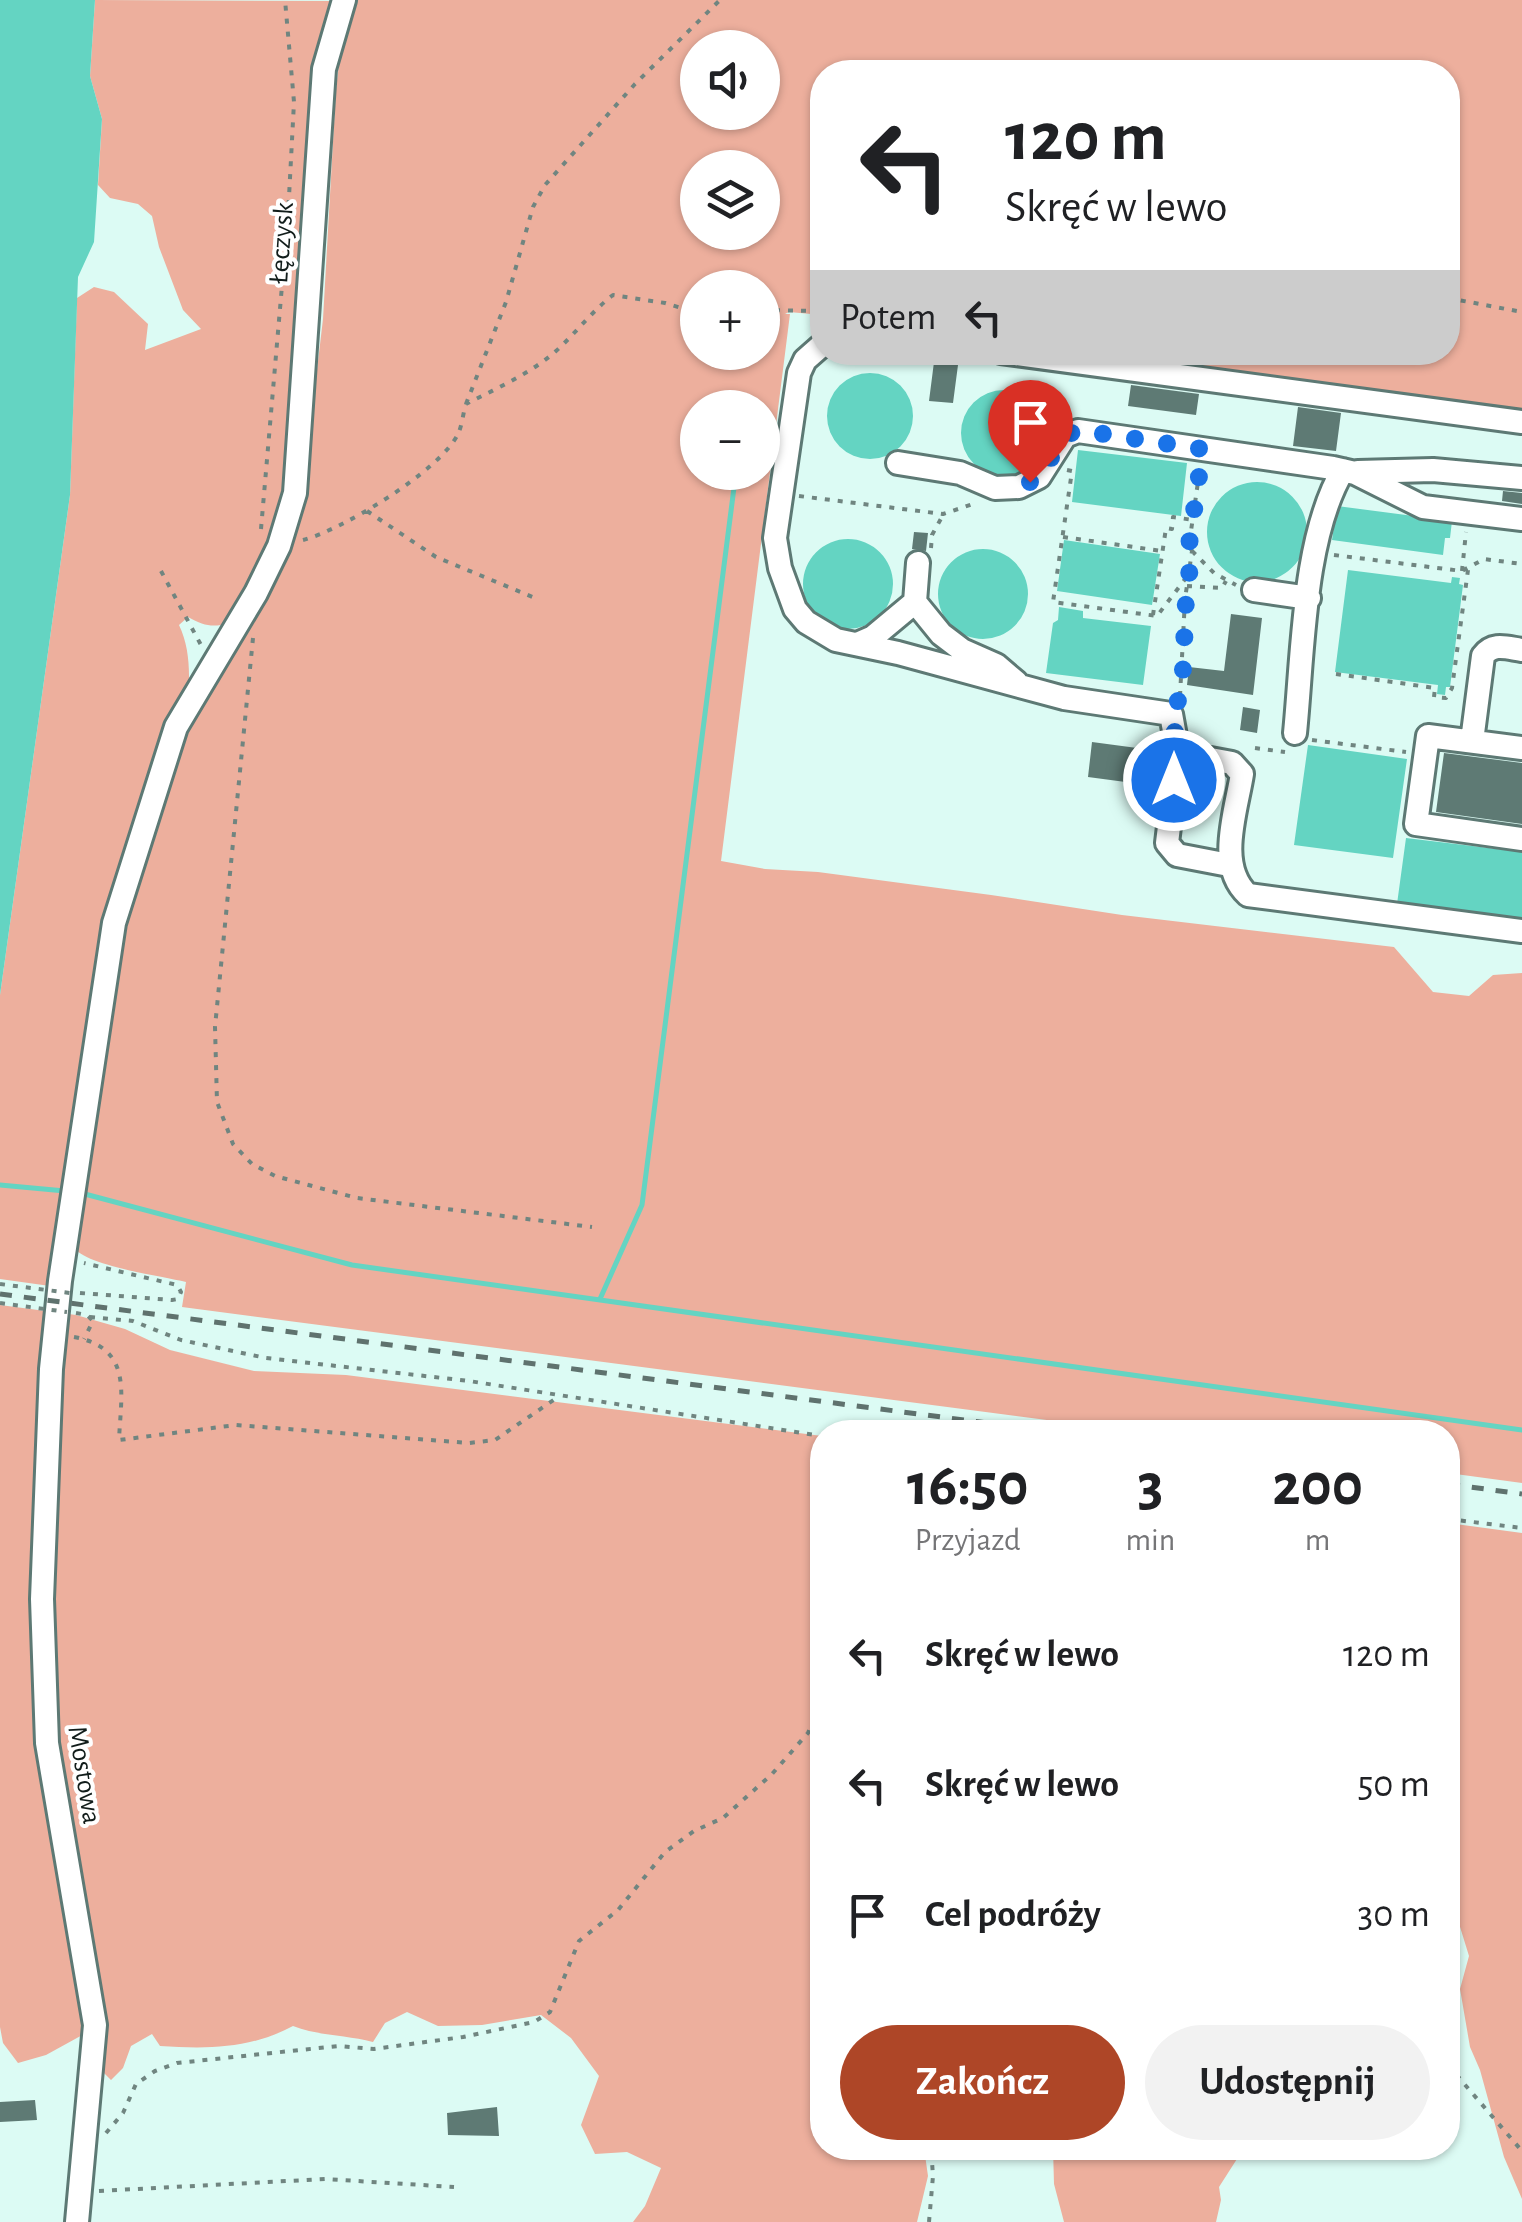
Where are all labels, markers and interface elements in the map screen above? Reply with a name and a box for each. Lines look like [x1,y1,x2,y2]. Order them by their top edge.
map controls [680,30,780,490]
button: sound [680,30,780,130]
icon: left [840,100,970,230]
text: 120 m [1005,103,1167,173]
button: layers [680,150,780,250]
text: Skręć w lewo [1005,185,1228,230]
street label: Łęczysk [265,201,299,285]
button: + [680,270,780,370]
icon: left [956,290,1011,345]
text: Potem [840,299,936,337]
pin [988,380,1073,483]
button: − [680,390,780,490]
icon: arrive [1003,395,1058,450]
position arrow [1122,728,1226,832]
text: 16:50 [907,1456,1028,1516]
text: 3 [1137,1456,1163,1516]
text: 200 [1272,1456,1363,1516]
text: Przyjazd [915,1524,1021,1556]
text: min [1125,1524,1175,1556]
text: m [1305,1524,1330,1556]
icon: left [840,1628,895,1683]
text: Skręć w lewo [925,1636,1119,1674]
text: 120 m [1343,1636,1430,1674]
street label: Mostowa [62,1724,106,1826]
icon: left [840,1758,895,1813]
text: Skręć w lewo [925,1766,1119,1804]
text: 50 m [1357,1766,1430,1804]
icon: arrive [840,1888,895,1943]
text: Cel podróży [925,1896,1101,1934]
text: 30 m [1358,1896,1430,1934]
button: Zakończ [840,2025,1125,2140]
button: Udostępnij [1145,2025,1430,2140]

